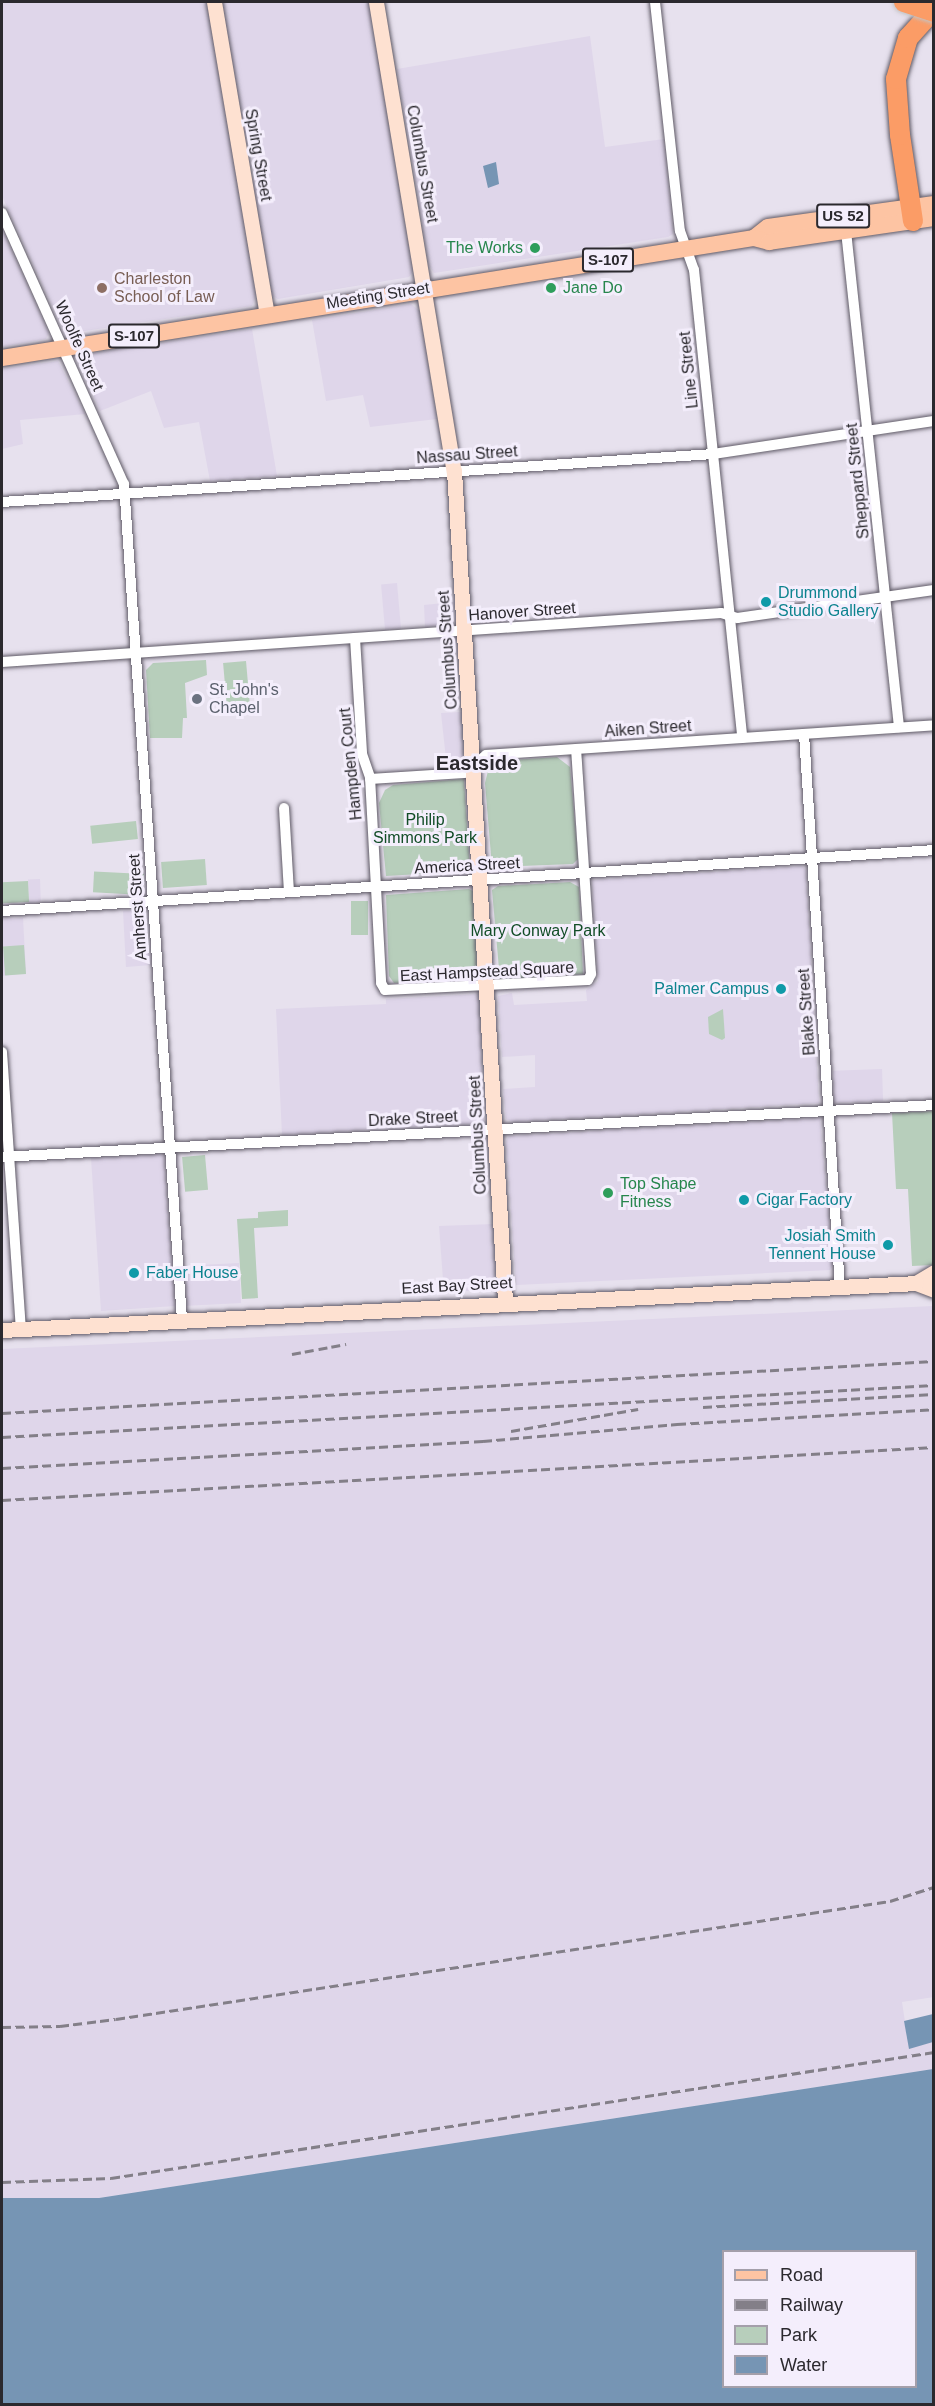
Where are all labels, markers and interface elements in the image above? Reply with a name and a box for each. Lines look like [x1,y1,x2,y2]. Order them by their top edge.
street label: Columbus Street [402,104,442,224]
street label: Spring Street [240,107,276,203]
road number: US 52 [816,204,870,228]
place label: The Works [446,238,523,258]
marker: The Works [528,241,542,255]
road number: S-107 [581,248,635,272]
place label: Charleston School of Law [114,269,215,307]
street label: Meeting Street [325,278,431,314]
place label: Jane Do [563,278,623,298]
marker: Charleston School of Law [95,281,109,295]
marker: Jane Do [544,281,558,295]
street label: Woolfe Street [51,298,107,394]
road number: S-107 [107,324,161,348]
street label: Line Street [675,331,703,409]
street label: Sheppard Street [842,422,874,540]
street label: Nassau Street [416,442,518,468]
place label: Drummond Studio Gallery [778,583,878,621]
street label: Columbus Street [434,590,462,710]
marker: Drummond Studio Gallery [759,595,773,609]
street label: Hanover Street [468,599,576,625]
place label: St. John's Chapel [209,680,279,718]
marker: St. John's Chapel [190,692,204,706]
street label: Hampden Court [336,707,366,821]
street label: Aiken Street [604,716,692,742]
district label: Eastside [436,751,518,775]
park label: Philip Simmons Park [373,810,477,848]
street label: Amherst Street [125,853,151,961]
street label: America Street [414,854,520,878]
park label: Mary Conway Park [470,921,606,941]
street label: East Hampstead Square [399,958,575,986]
street label: Blake Street [794,968,820,1056]
place label: Palmer Campus [654,979,769,999]
marker: Palmer Campus [774,982,788,996]
street label: Columbus Street [465,1075,491,1195]
street label: Drake Street [368,1107,458,1131]
place label: Top Shape Fitness [620,1174,697,1212]
marker: Top Shape Fitness [601,1186,615,1200]
place label: Cigar Factory [756,1190,852,1210]
marker: Cigar Factory [737,1193,751,1207]
place label: Josiah Smith Tennent House [768,1226,876,1264]
marker: Josiah Smith Tennent House [881,1238,895,1252]
place label: Faber House [146,1263,238,1283]
marker: Faber House [127,1266,141,1280]
street label: East Bay Street [401,1274,513,1298]
legend [722,2250,917,2388]
text: Road [780,2265,823,2285]
text: Railway [780,2295,843,2315]
text: Park [780,2325,817,2345]
text: Water [780,2355,827,2375]

